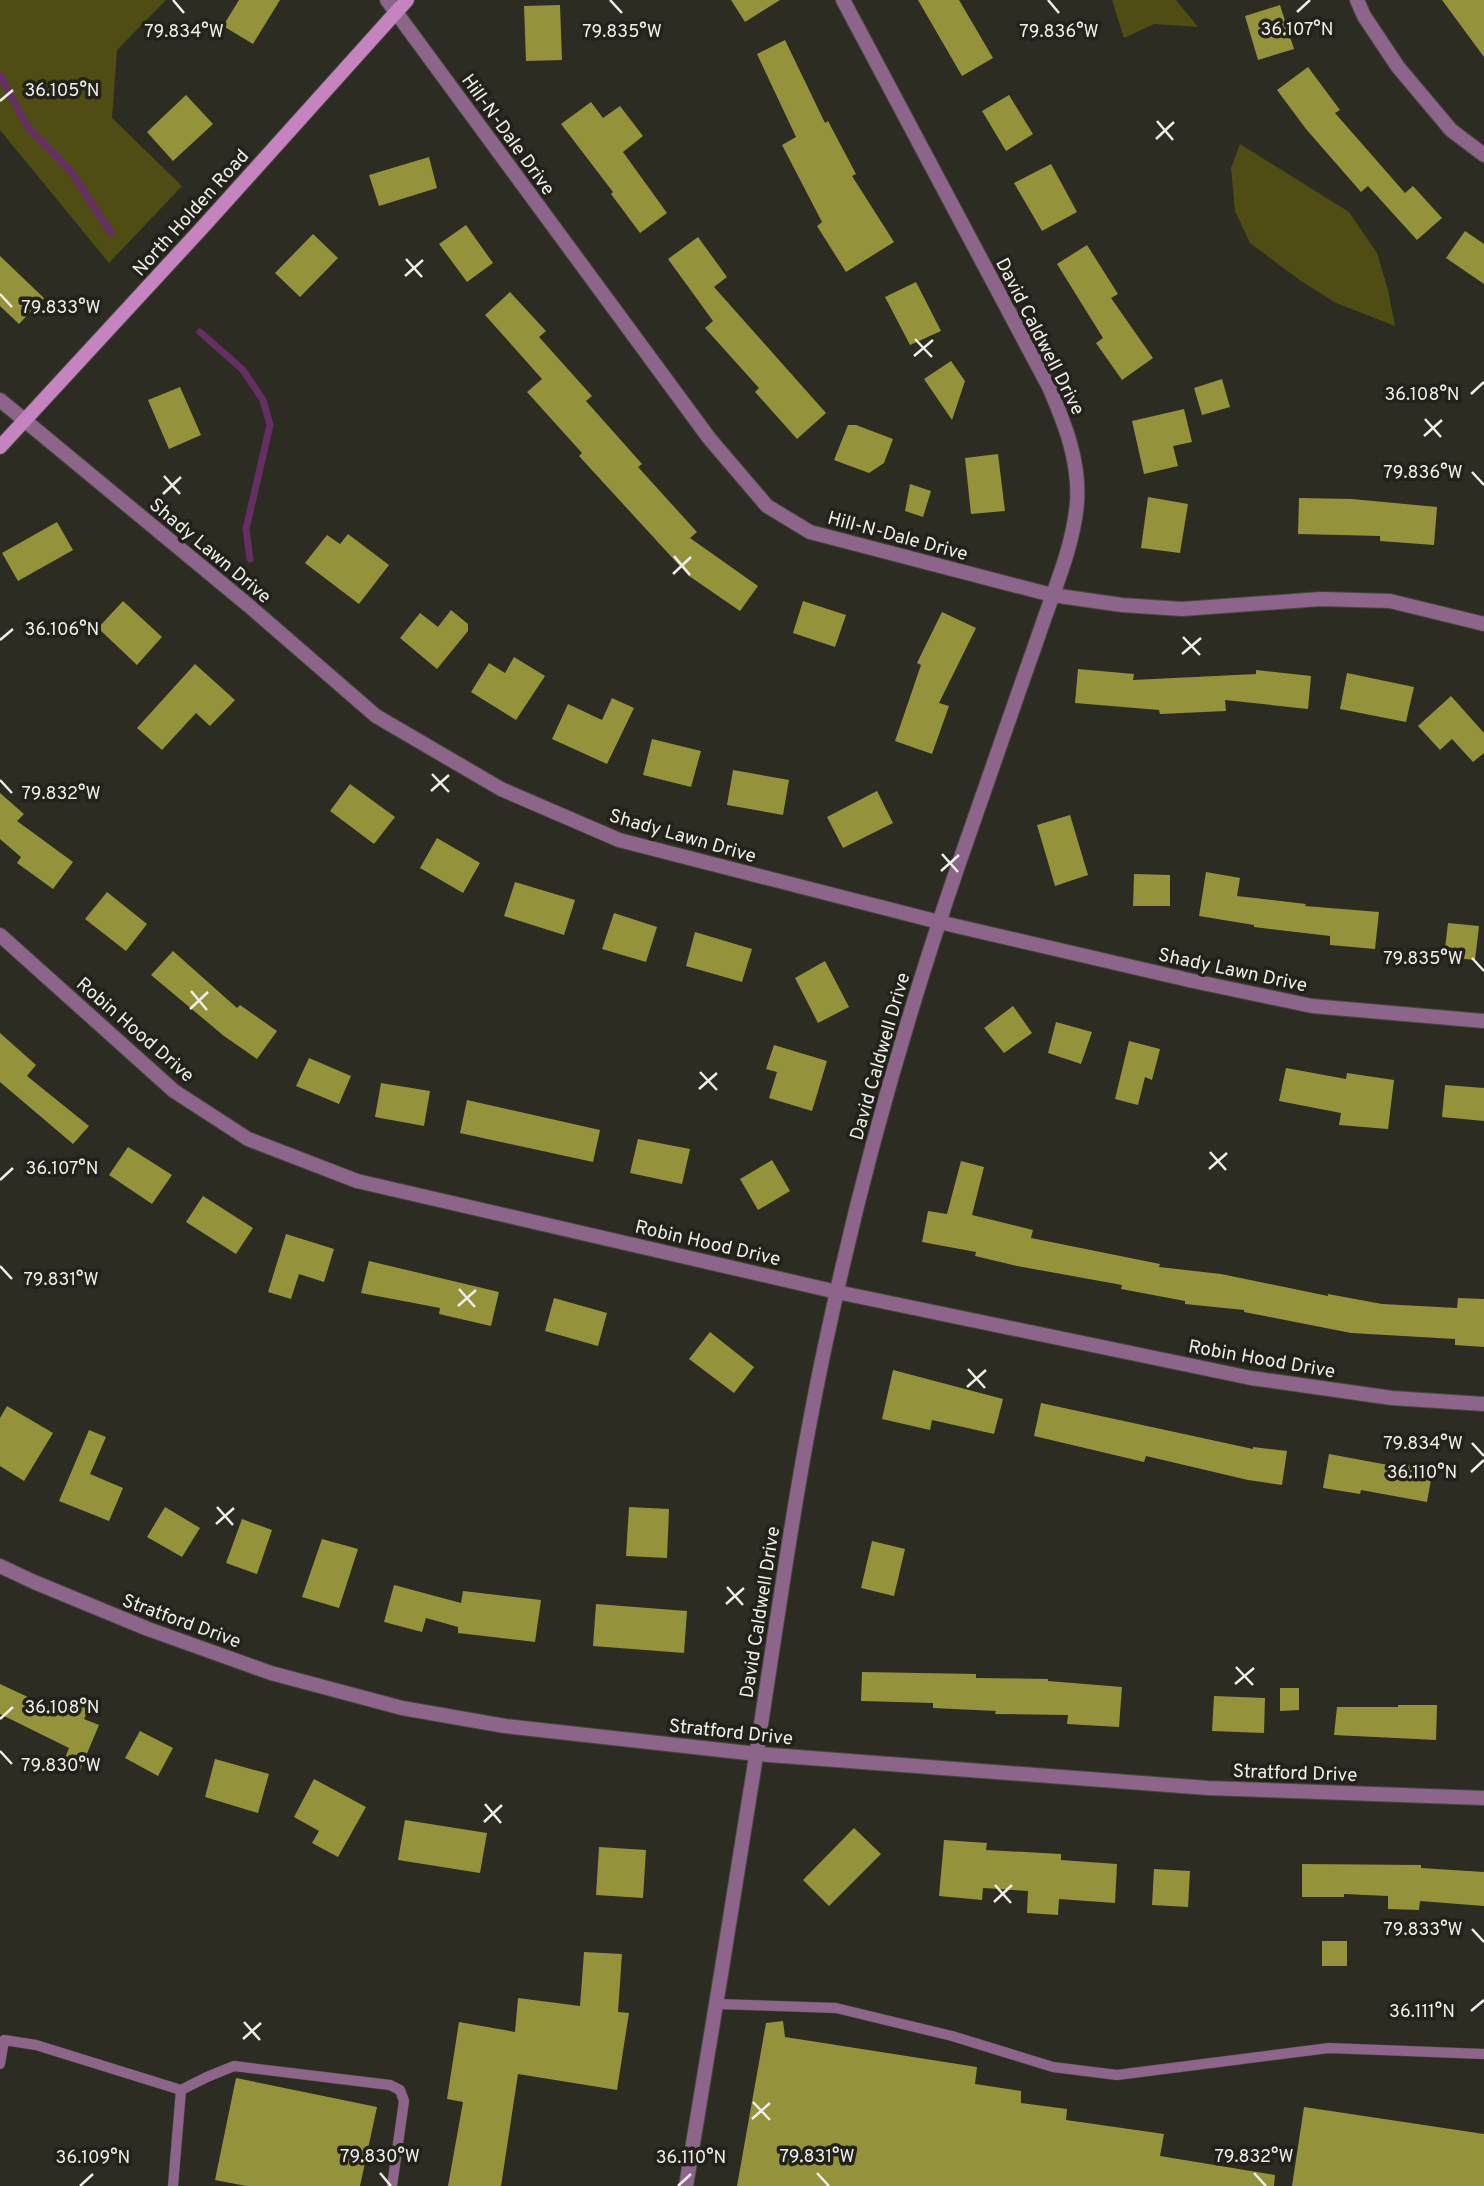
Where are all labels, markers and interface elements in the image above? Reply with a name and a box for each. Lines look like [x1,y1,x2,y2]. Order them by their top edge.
text: 36.107°N [1261,19,1333,42]
text: 79.834°W [144,21,224,44]
text: 79.835°W [582,21,662,44]
text: 79.836°W [1019,21,1099,44]
street label: Hill-N-Dale Drive [455,70,560,201]
text: 36.105°N [24,80,100,103]
street label: North Holden Road [128,145,255,282]
street label: David Caldwell Drive [989,254,1089,420]
text: 79.833°W [21,297,101,320]
text: 36.108°N [1384,384,1460,407]
text: 79.836°W [1383,462,1463,485]
street label: Shady Lawn Drive [144,494,276,610]
street label: Hill-N-Dale Drive [825,507,970,567]
text: 36.106°N [25,619,99,642]
text: 79.832°W [21,783,101,806]
street label: Shady Lawn Drive [606,804,759,869]
street label: Shady Lawn Drive [1156,943,1309,998]
text: 79.835°W [1383,948,1463,971]
street label: David Caldwell Drive [846,970,916,1143]
street label: Robin Hood Drive [71,973,199,1088]
text: 36.107°N [26,1158,98,1181]
street label: Robin Hood Drive [632,1216,783,1272]
text: 79.831°W [23,1269,99,1292]
street label: Robin Hood Drive [1186,1335,1337,1385]
text: 79.834°W [1383,1433,1463,1456]
text: 36.110°N [1387,1462,1457,1485]
street label: David Caldwell Drive [736,1525,786,1700]
street label: Stratford Drive [119,1589,244,1654]
text: 36.108°N [24,1697,100,1720]
street label: Stratford Drive [667,1715,794,1751]
text: 79.830°W [21,1755,101,1778]
street label: Stratford Drive [1232,1760,1358,1788]
text: 79.833°W [1383,1919,1463,1942]
text: 36.111°N [1389,2001,1455,2024]
text: 79.830°W [340,2146,420,2169]
text: 79.831°W [779,2146,855,2169]
text: 79.832°W [1214,2146,1294,2169]
text: 36.109°N [56,2147,130,2170]
text: 36.110°N [656,2147,726,2170]

